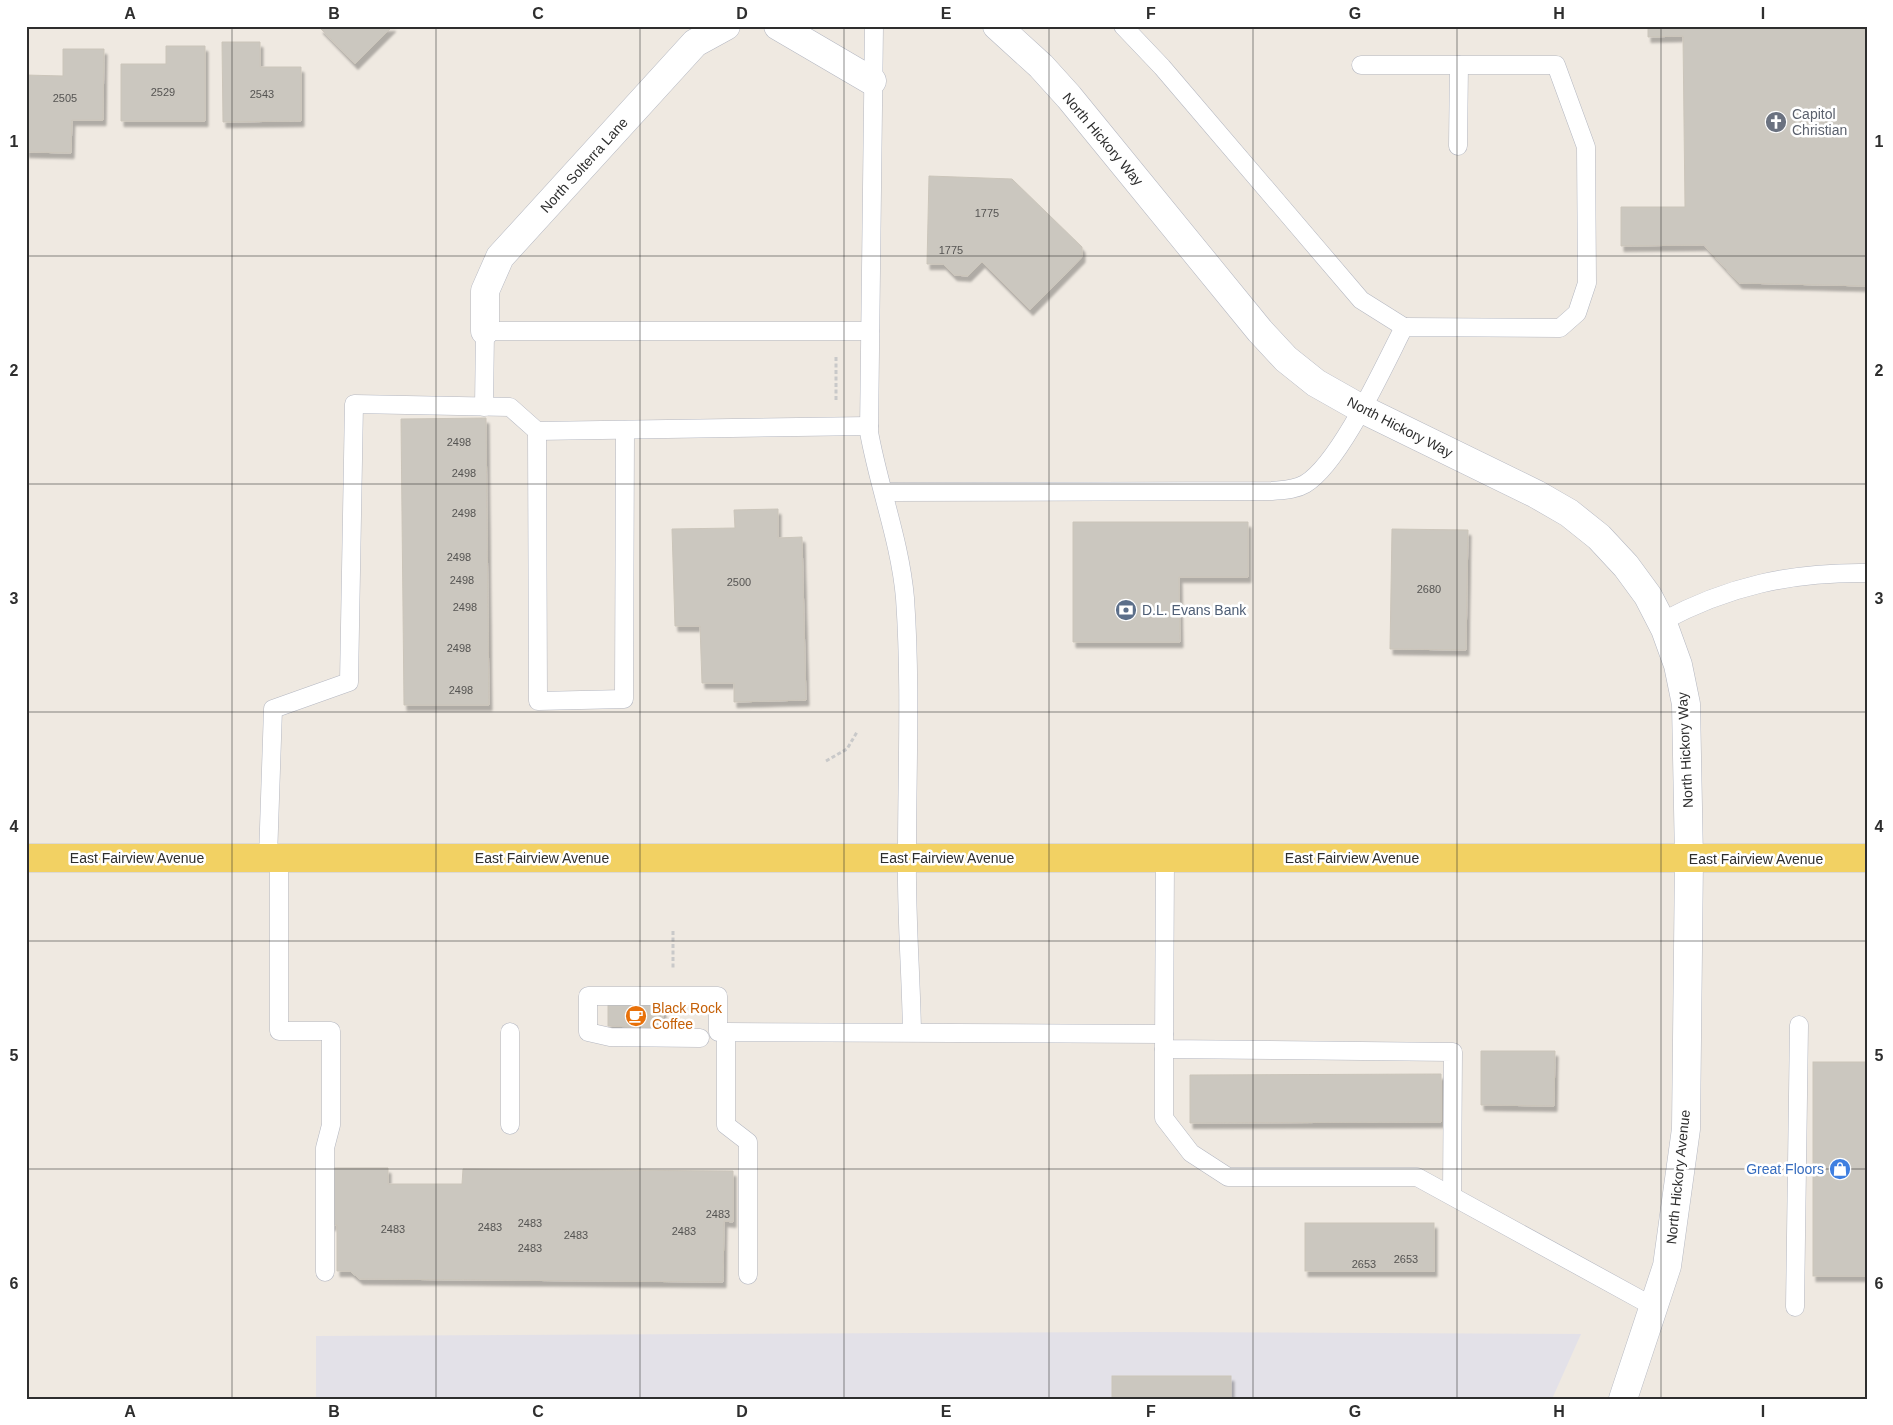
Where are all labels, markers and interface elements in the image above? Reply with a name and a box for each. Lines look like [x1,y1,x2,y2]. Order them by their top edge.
text: A [124,5,136,22]
text: B [328,5,340,22]
text: C [532,5,544,22]
text: D [736,5,748,22]
text: E [941,5,952,22]
text: F [1146,5,1156,22]
text: G [1349,5,1361,22]
text: H [1553,5,1565,22]
text: I [1761,5,1765,22]
house number: 2529 [151,86,175,98]
house number: 2543 [250,88,274,100]
street label: North Hickory Way [1060,89,1146,189]
house number: 2505 [53,92,77,104]
place label: Capitol Christian [1792,106,1847,138]
church icon: Capitol Christian [1764,110,1788,134]
street label: North Solterra Lane [537,114,631,216]
text: 1 [10,133,19,150]
text: 1 [1875,133,1884,150]
house number: 1775 [975,207,999,219]
house number: 1775 [939,244,963,256]
text: 2 [10,362,19,379]
text: 2 [1875,362,1884,379]
street label: North Hickory Way [1345,394,1455,460]
house number: 2498 [447,436,471,448]
house number: 2498 [452,467,476,479]
house number: 2498 [452,507,476,519]
house number: 2498 [447,551,471,563]
house number: 2498 [450,574,474,586]
house number: 2500 [727,576,751,588]
house number: 2680 [1417,583,1441,595]
text: 3 [10,590,19,607]
text: 3 [1875,590,1884,607]
bank icon: D.L. Evans Bank [1114,598,1138,622]
house number: 2498 [453,601,477,613]
place label: D.L. Evans Bank [1142,602,1247,618]
house number: 2498 [447,642,471,654]
house number: 2498 [449,684,473,696]
street label: North Hickory Way [1674,692,1696,808]
text: 4 [10,818,19,835]
text: 4 [1875,818,1884,835]
street label: East Fairview Avenue [70,850,204,866]
street label: East Fairview Avenue [475,850,609,866]
street label: East Fairview Avenue [880,850,1014,866]
street label: East Fairview Avenue [1285,850,1419,866]
street label: East Fairview Avenue [1689,851,1823,867]
place label: Black Rock Coffee [652,1000,723,1032]
cafe icon: Black Rock Coffee [624,1004,648,1028]
text: 5 [10,1047,19,1064]
text: 5 [1875,1047,1884,1064]
street label: North Hickory Avenue [1663,1109,1693,1245]
shop icon: Great Floors [1828,1157,1852,1181]
place label: Great Floors [1746,1161,1824,1177]
house number: 2483 [706,1208,730,1220]
house number: 2483 [518,1217,542,1229]
house number: 2483 [478,1221,502,1233]
house number: 2483 [381,1223,405,1235]
house number: 2483 [672,1225,696,1237]
house number: 2483 [564,1229,588,1241]
house number: 2483 [518,1242,542,1254]
house number: 2653 [1394,1253,1418,1265]
house number: 2653 [1352,1258,1376,1270]
text: 6 [10,1275,19,1292]
text: 6 [1875,1275,1884,1292]
text: A [124,1403,136,1420]
text: B [328,1403,340,1420]
text: C [532,1403,544,1420]
text: D [736,1403,748,1420]
text: E [941,1403,952,1420]
text: F [1146,1403,1156,1420]
text: G [1349,1403,1361,1420]
text: H [1553,1403,1565,1420]
text: I [1761,1403,1765,1420]

